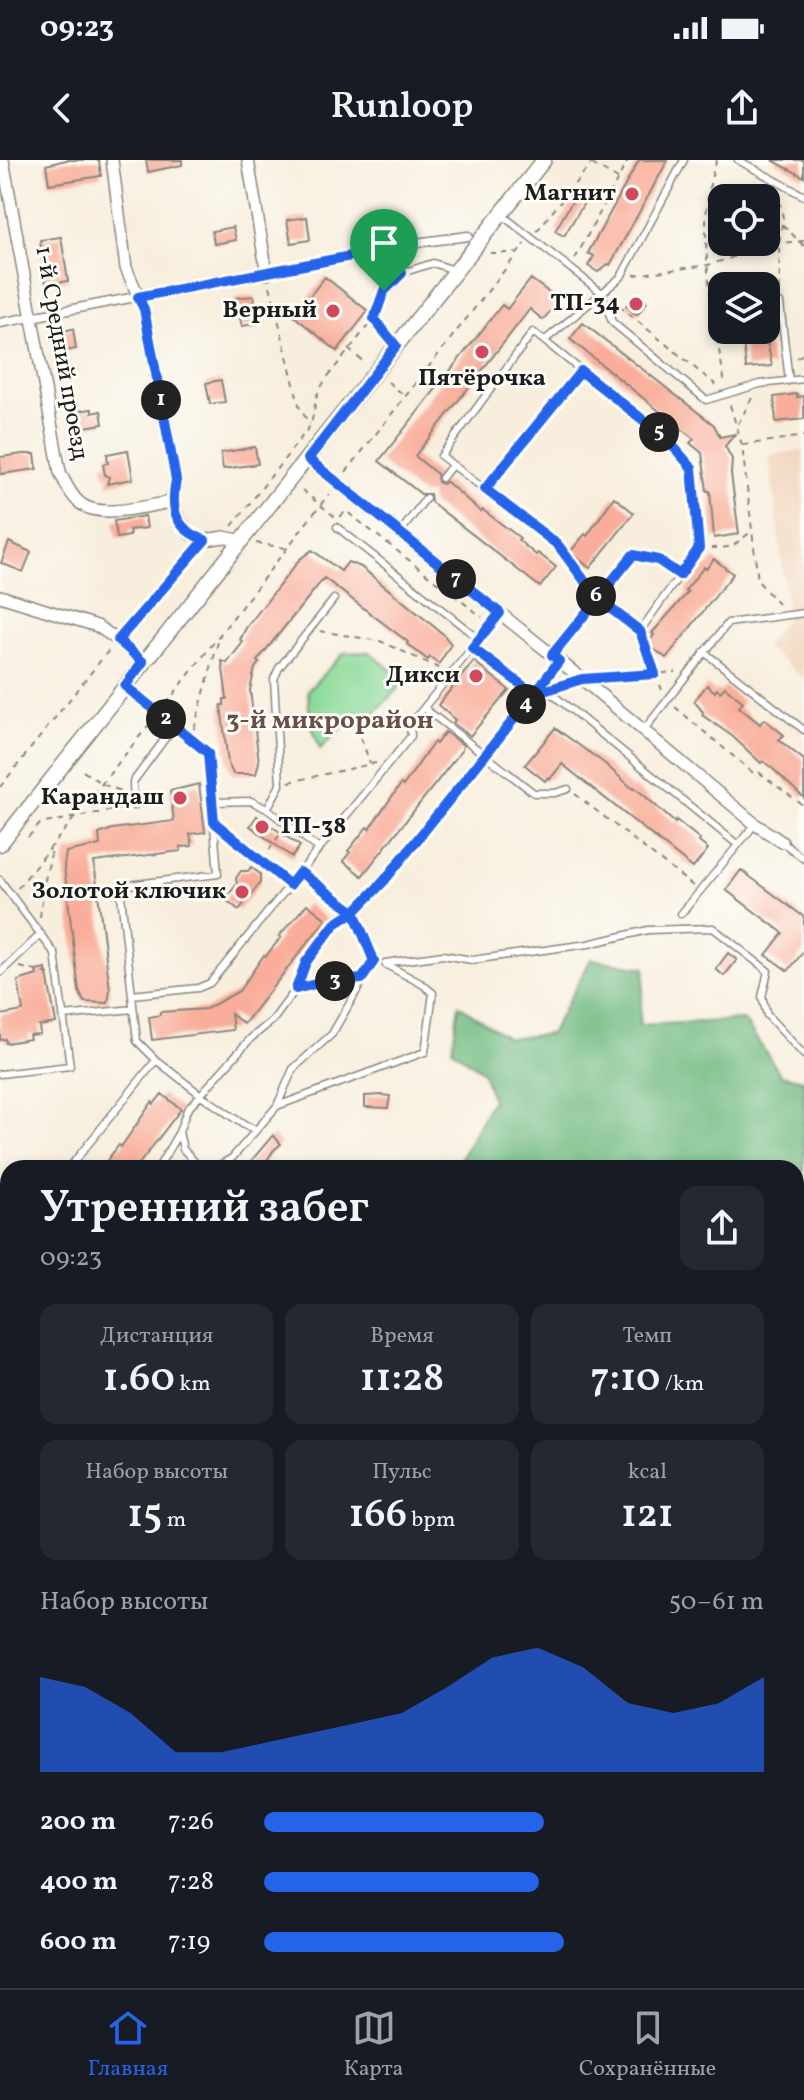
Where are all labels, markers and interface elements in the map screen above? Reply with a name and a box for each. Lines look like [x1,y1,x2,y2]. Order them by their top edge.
text: 09:23 [40,7,114,49]
text: Runloop [331,83,473,133]
icon: back [40,86,84,130]
icon: share [720,86,764,130]
place label: Магнит [524,177,616,211]
map controls [708,184,780,344]
button: locate [708,184,780,256]
marker: Магнит [623,185,641,203]
pin [350,209,418,291]
icon: arrive [362,221,406,265]
street label: 1-й Средний проезд [25,243,97,463]
button: layers [708,272,780,344]
place label: ТП-34 [550,287,620,321]
place label: Верный [223,294,317,328]
marker: ТП-34 [627,295,645,313]
marker: Верный [324,302,342,320]
marker: Пятёрочка [473,343,491,361]
place label: Пятёрочка [418,362,546,396]
pin: 1 [141,380,181,420]
text: 1 [157,384,165,415]
pin: 5 [639,412,679,452]
text: 5 [654,416,664,447]
pin: 7 [436,559,476,599]
text: 7 [451,563,461,594]
pin: 6 [576,576,616,616]
text: 6 [590,580,602,611]
place label: Дикси [386,659,460,693]
marker: Дикси [467,667,485,685]
pin: 4 [506,684,546,724]
text: 4 [519,688,533,719]
pin: 2 [146,699,186,739]
text: 2 [160,703,172,734]
district label: 3-й микрорайон [226,703,434,739]
place label: Карандаш [41,781,164,815]
marker: Карандаш [171,789,189,807]
place label: ТП-38 [278,810,346,844]
marker: ТП-38 [253,818,271,836]
place label: Золотой ключик [32,875,226,909]
marker: Золотой ключик [233,883,251,901]
pin: 3 [315,961,355,1001]
text: 3 [329,965,341,996]
text: Утренний забег [40,1179,369,1240]
button: share [680,1186,764,1270]
text: 09:23 [40,1240,102,1276]
text: Дистанция [100,1321,213,1352]
text: Время [370,1321,434,1352]
text: Темп [623,1321,672,1352]
text: 1.60 [103,1352,175,1408]
text: 11:28 [360,1352,444,1408]
text: 7:10 [590,1352,660,1408]
text: km [175,1369,211,1400]
text: /km [660,1369,704,1400]
text: Набор высоты [85,1457,228,1488]
text: Пульс [372,1457,432,1488]
text: kcal [628,1457,667,1488]
text: 15 [127,1488,162,1544]
text: 166 [349,1488,407,1544]
text: 121 [621,1488,674,1544]
text: m [162,1505,186,1536]
text: bpm [407,1505,455,1536]
text: Набор высоты [40,1584,208,1620]
text: 50–61 m [669,1584,764,1620]
text: 200 m [40,1804,116,1840]
text: 7:26 [168,1804,214,1840]
text: 400 m [40,1864,118,1900]
text: 7:28 [168,1864,214,1900]
text: 600 m [40,1924,117,1960]
text: 7:19 [168,1924,210,1960]
tab: Главная [88,2006,168,2085]
tab: Карта [344,2006,403,2085]
tab: Сохранённые [579,2006,716,2085]

